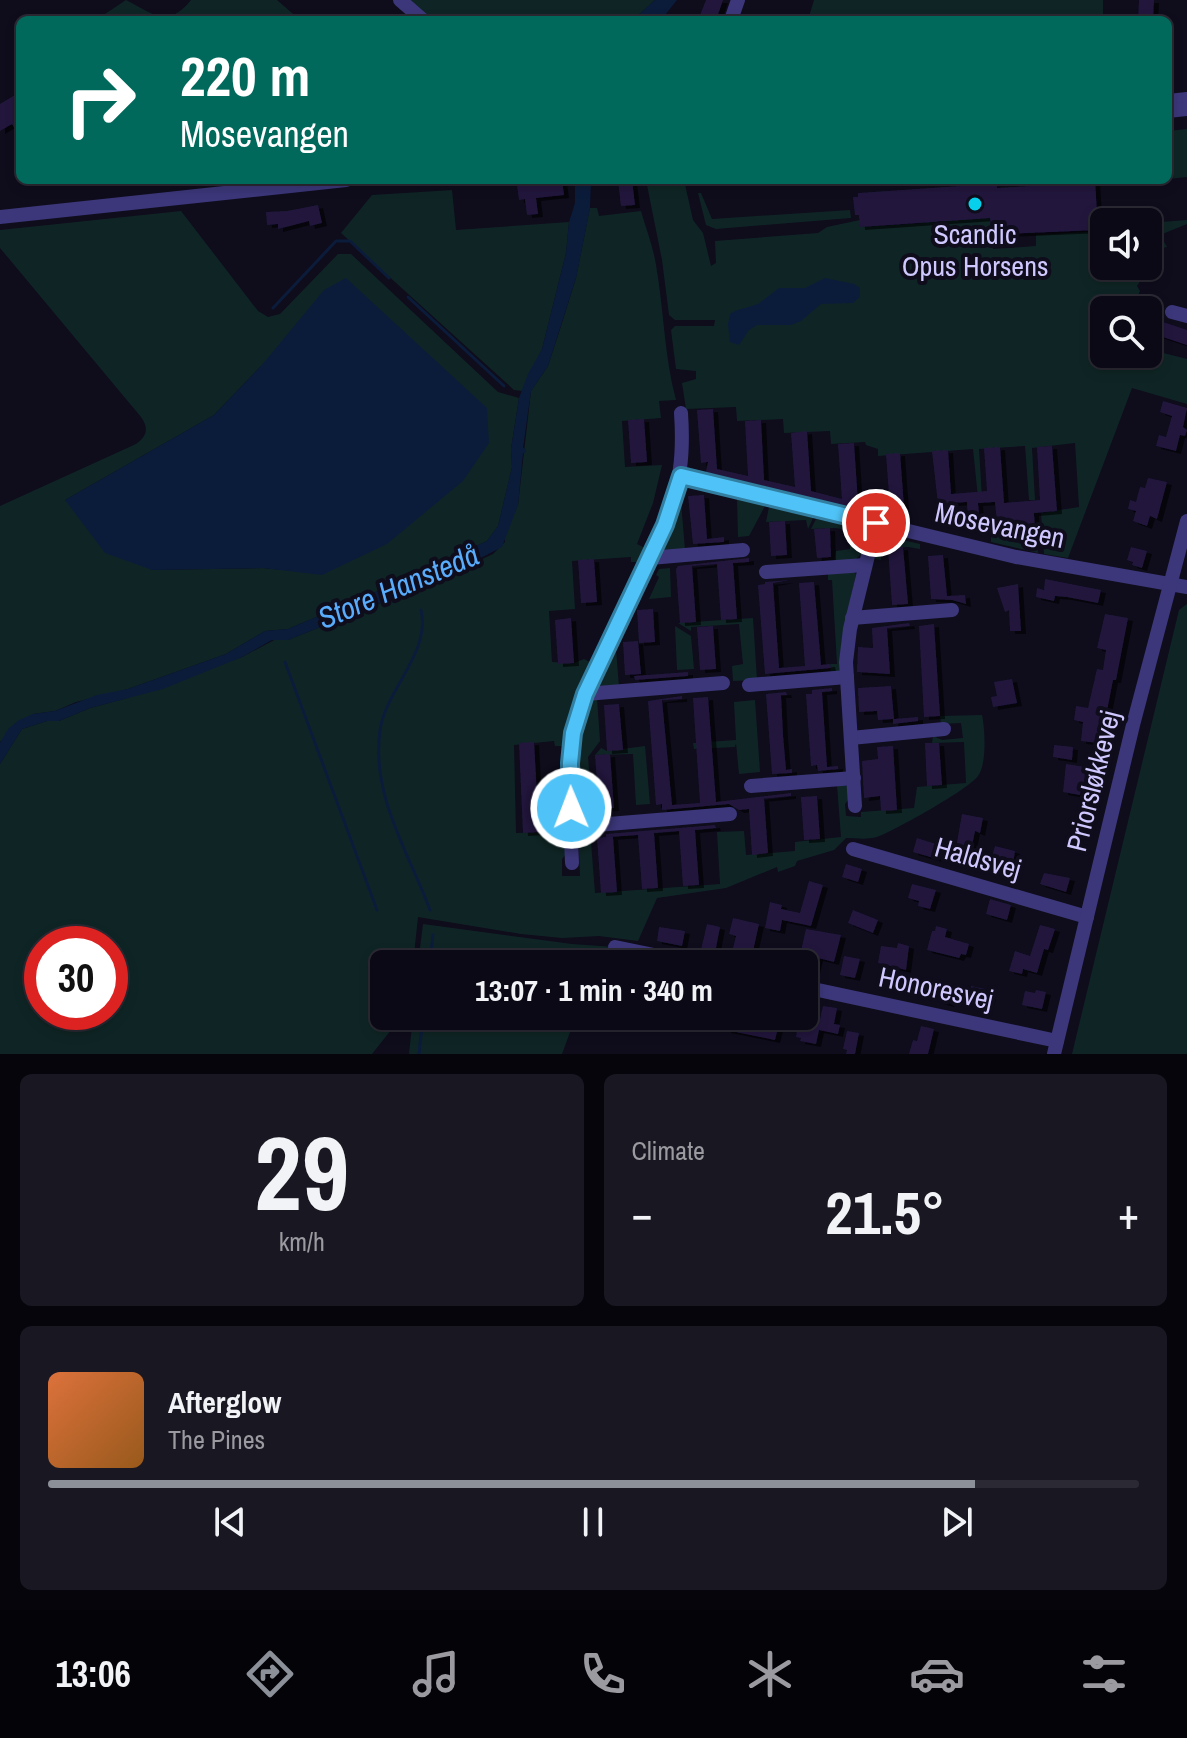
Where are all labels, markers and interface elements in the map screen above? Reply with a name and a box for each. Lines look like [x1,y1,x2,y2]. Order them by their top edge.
text: 220 m [180,38,310,113]
icon: right [48,48,152,152]
text: Mosevangen [180,110,349,158]
marker: Scandic Opus Horsens [966,195,984,213]
map controls [1090,208,1162,368]
button: sound [1090,208,1162,280]
place label: Scandic Opus Horsens [902,215,1048,285]
button: search [1090,296,1162,368]
pin [842,489,910,557]
street label: Mosevangen [932,493,1068,557]
icon: arrive [854,501,898,545]
water label: Store Hanstedå [312,534,484,638]
street label: Priorsløkkevej [1057,706,1129,856]
position arrow [529,766,613,850]
street label: Haldsvej [930,828,1026,888]
speed limit sign: 30 [24,926,128,1030]
street label: Honoresvej [875,957,997,1019]
text: 13:07 · 1 min · 340 m [475,970,713,1010]
text: 29 [254,1102,349,1242]
text: Climate [632,1133,705,1168]
text: 21.5° [825,1172,945,1253]
text: − [632,1183,653,1243]
text: + [1118,1183,1139,1243]
text: km/h [279,1224,325,1259]
text: Afterglow [168,1382,281,1422]
text: The Pines [168,1422,265,1457]
icon: previous [208,1500,252,1544]
icon: pause [571,1500,615,1544]
icon: next [935,1500,979,1544]
icon: directions [242,1646,298,1702]
icon: music [408,1646,464,1702]
icon: phone [575,1646,631,1702]
icon: climate [742,1646,798,1702]
icon: car [909,1646,965,1702]
icon: filters [1076,1646,1132,1702]
text: 13:06 [55,1650,131,1698]

